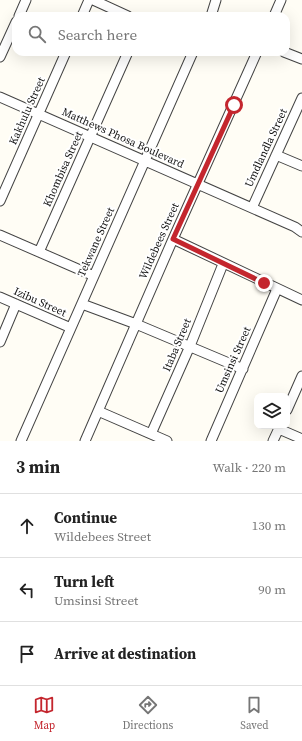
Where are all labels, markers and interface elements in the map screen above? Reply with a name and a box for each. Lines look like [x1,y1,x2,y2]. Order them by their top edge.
search box [12,12,290,56]
icon: search [26,23,48,45]
text: Search here [58,24,137,45]
street label: Kakhulu Street [5,74,49,147]
route start [225,96,243,114]
street label: Matthews Phosa Boulevard [60,104,187,172]
street label: Umdlandla Street [241,106,291,190]
street label: Khombisa Street [40,129,86,209]
street label: Wildebees Street [135,200,183,281]
street label: Tekwane Street [74,205,118,279]
route end [255,274,273,292]
street label: Izibu Street [11,284,69,320]
street label: Itaba Street [159,316,195,374]
street label: Umsinsi Street [212,324,255,396]
map controls [254,393,290,429]
button: layers [254,393,290,429]
text: 3 min [16,455,60,479]
text: Walk · 220 m [213,459,286,476]
text: Continue [54,507,117,528]
icon: ahead [16,515,38,537]
text: 130 m [252,517,286,534]
text: Wildebees Street [54,528,151,545]
text: Turn left [54,571,114,592]
icon: left [16,579,38,601]
text: 90 m [258,581,286,598]
text: Umsinsi Street [54,592,138,609]
icon: arrive [16,643,38,665]
text: Arrive at destination [54,643,196,664]
tab: Map [33,694,55,733]
tab: Directions [122,694,173,733]
tab: Saved [240,694,269,733]

